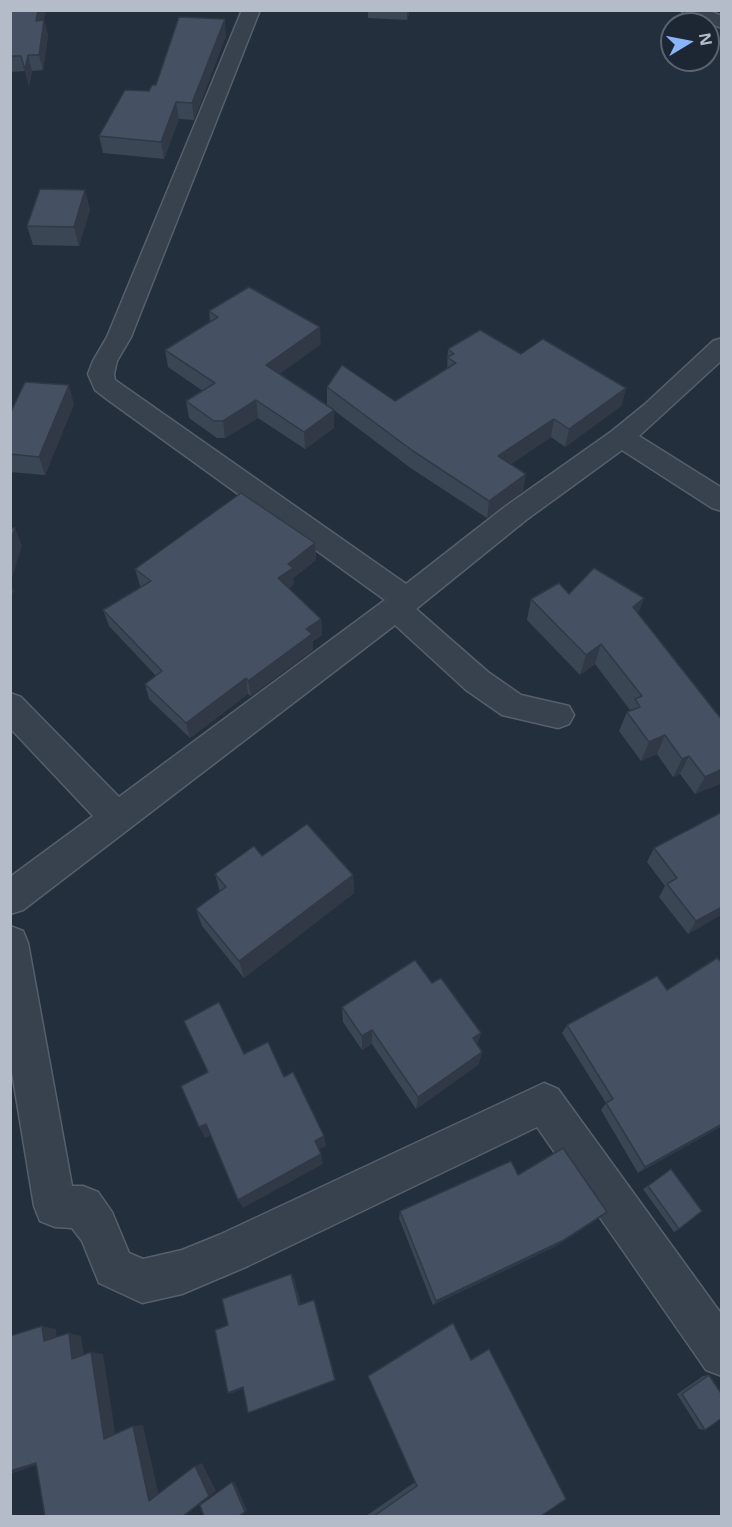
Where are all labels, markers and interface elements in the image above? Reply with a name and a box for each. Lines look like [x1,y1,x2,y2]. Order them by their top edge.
north arrow [660,12,720,72]
text: N [694,31,718,48]

